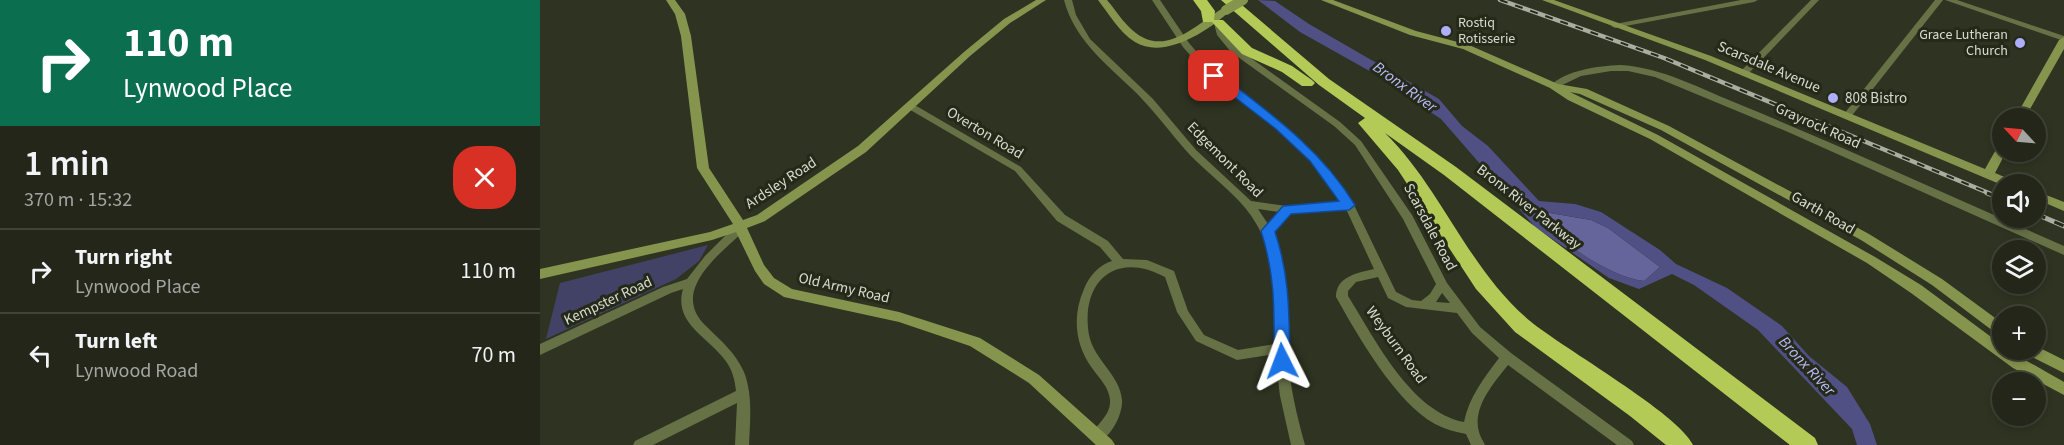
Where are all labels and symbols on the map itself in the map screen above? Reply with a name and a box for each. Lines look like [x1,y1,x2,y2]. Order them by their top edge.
place label: Rostiq Rotisserie [1458,13,1515,49]
marker: Rostiq Rotisserie [1439,24,1453,38]
place label: Grace Lutheran Church [1919,25,2008,61]
street label: Scarsdale Avenue [1714,36,1824,98]
marker: Grace Lutheran Church [2013,36,2027,50]
pin [1188,50,1239,101]
water label: Bronx River [1369,56,1443,119]
place label: 808 Bistro [1845,88,1907,109]
marker: 808 Bistro [1826,91,1840,105]
street label: Grayrock Road [1772,98,1864,154]
street label: Overton Road [943,102,1027,164]
north arrow [1992,108,2046,162]
street label: Edgemont Road [1182,117,1268,203]
street label: Ardsley Road [741,152,821,214]
street label: Bronx River Parkway [1472,159,1586,255]
street label: Scarsdale Road [1398,180,1462,274]
street label: Garth Road [1787,186,1859,240]
street label: Old Army Road [796,267,892,309]
street label: Kempster Road [560,271,656,331]
street label: Weyburn Road [1361,302,1431,388]
position arrow [1250,329,1314,393]
water label: Bronx River [1774,331,1841,402]

